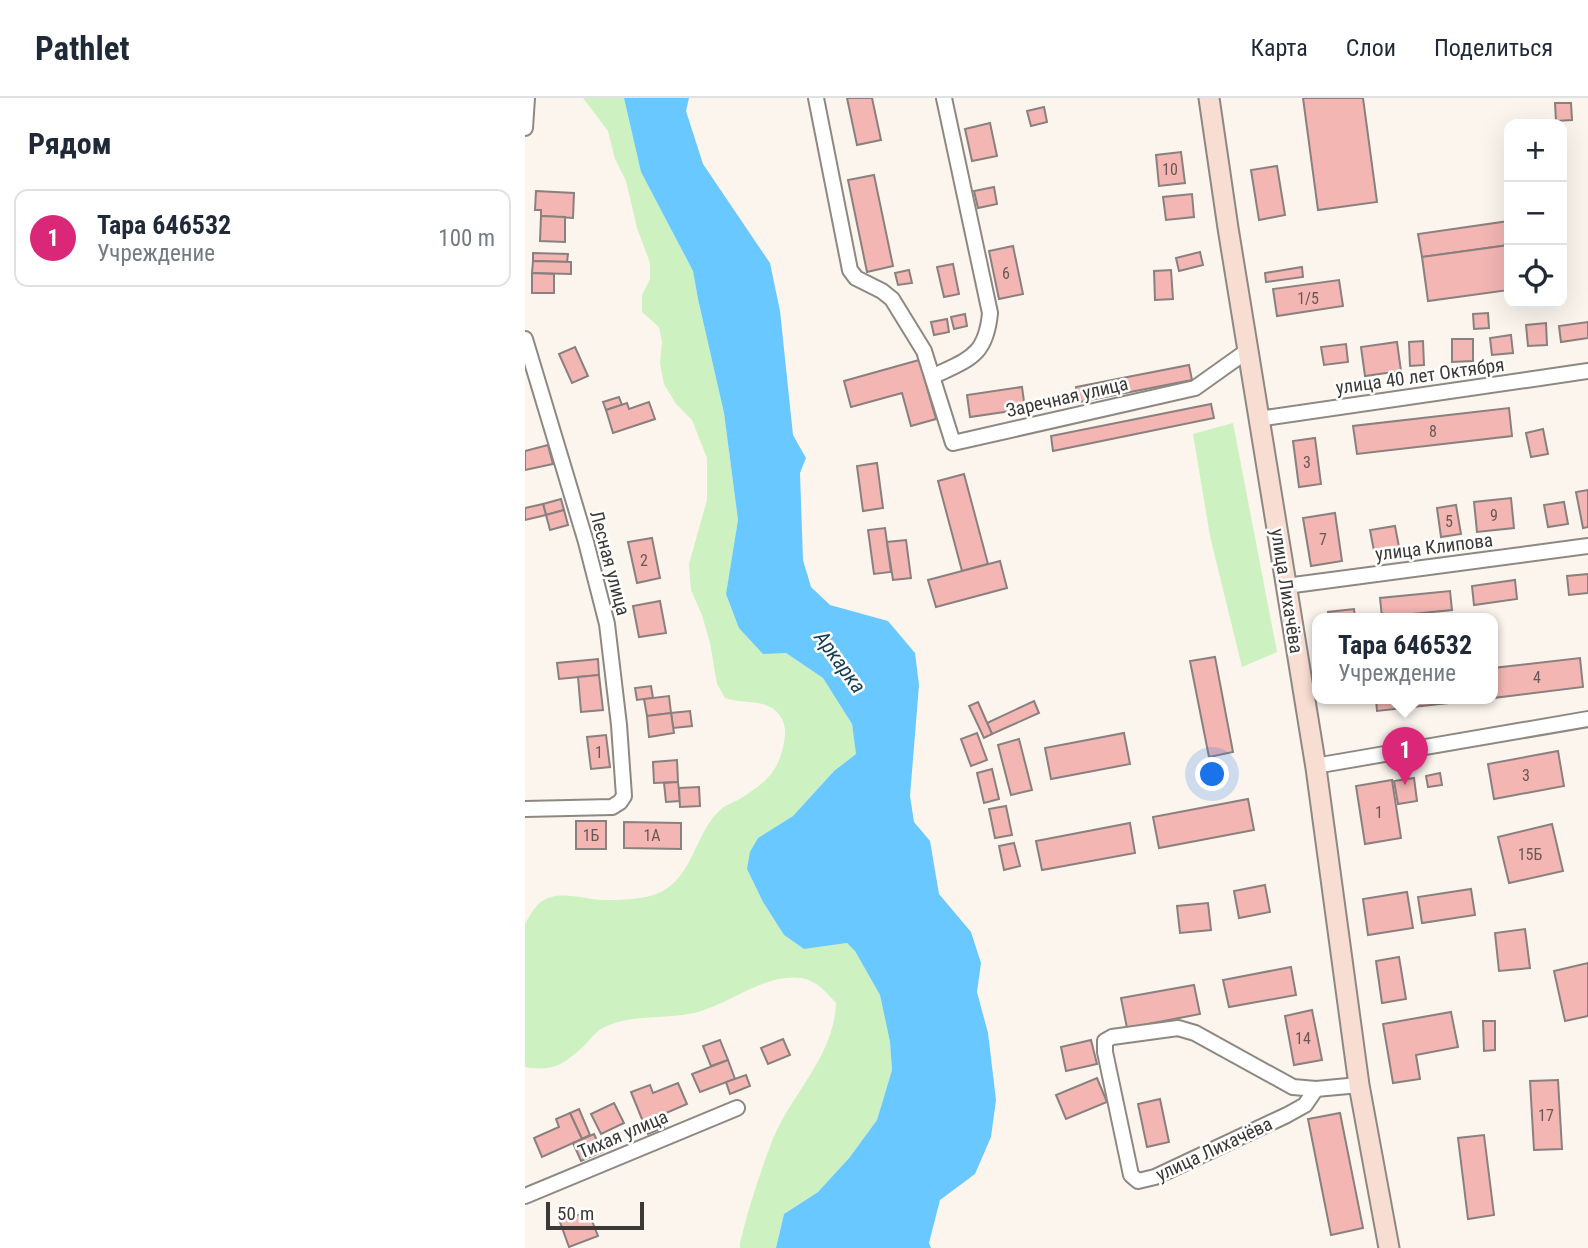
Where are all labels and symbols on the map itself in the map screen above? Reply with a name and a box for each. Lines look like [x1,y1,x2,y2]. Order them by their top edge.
house number: 10 [1162,160,1178,179]
house number: 6 [1002,264,1010,283]
house number: 1/5 [1297,289,1319,308]
street label: улица 40 лет Октября [1334,353,1506,399]
street label: Заречная улица [1004,372,1130,422]
house number: 8 [1429,422,1437,441]
house number: 3 [1303,453,1311,472]
house number: 9 [1490,506,1498,525]
street label: Лесная улица [585,508,635,618]
house number: 5 [1445,512,1453,531]
street label: улица Лихачёва [1266,527,1308,655]
street label: улица Клипова [1374,528,1494,566]
house number: 7 [1319,530,1327,549]
house number: 2 [640,551,648,570]
water label: Аркарка [809,625,871,698]
house number: 4 [1533,668,1541,687]
pin: 1 [1382,727,1428,785]
house number: 1 [595,743,603,762]
your location [1195,757,1229,791]
house number: 3 [1522,766,1530,785]
house number: 1 [1375,803,1383,822]
house number: 1Б [583,826,600,845]
house number: 1А [643,826,661,845]
house number: 15Б [1518,845,1543,864]
house number: 14 [1295,1029,1311,1048]
street label: Тихая улица [575,1105,671,1163]
house number: 17 [1538,1106,1554,1125]
street label: улица Лихачёва [1152,1112,1276,1186]
scale bar [546,1199,644,1231]

